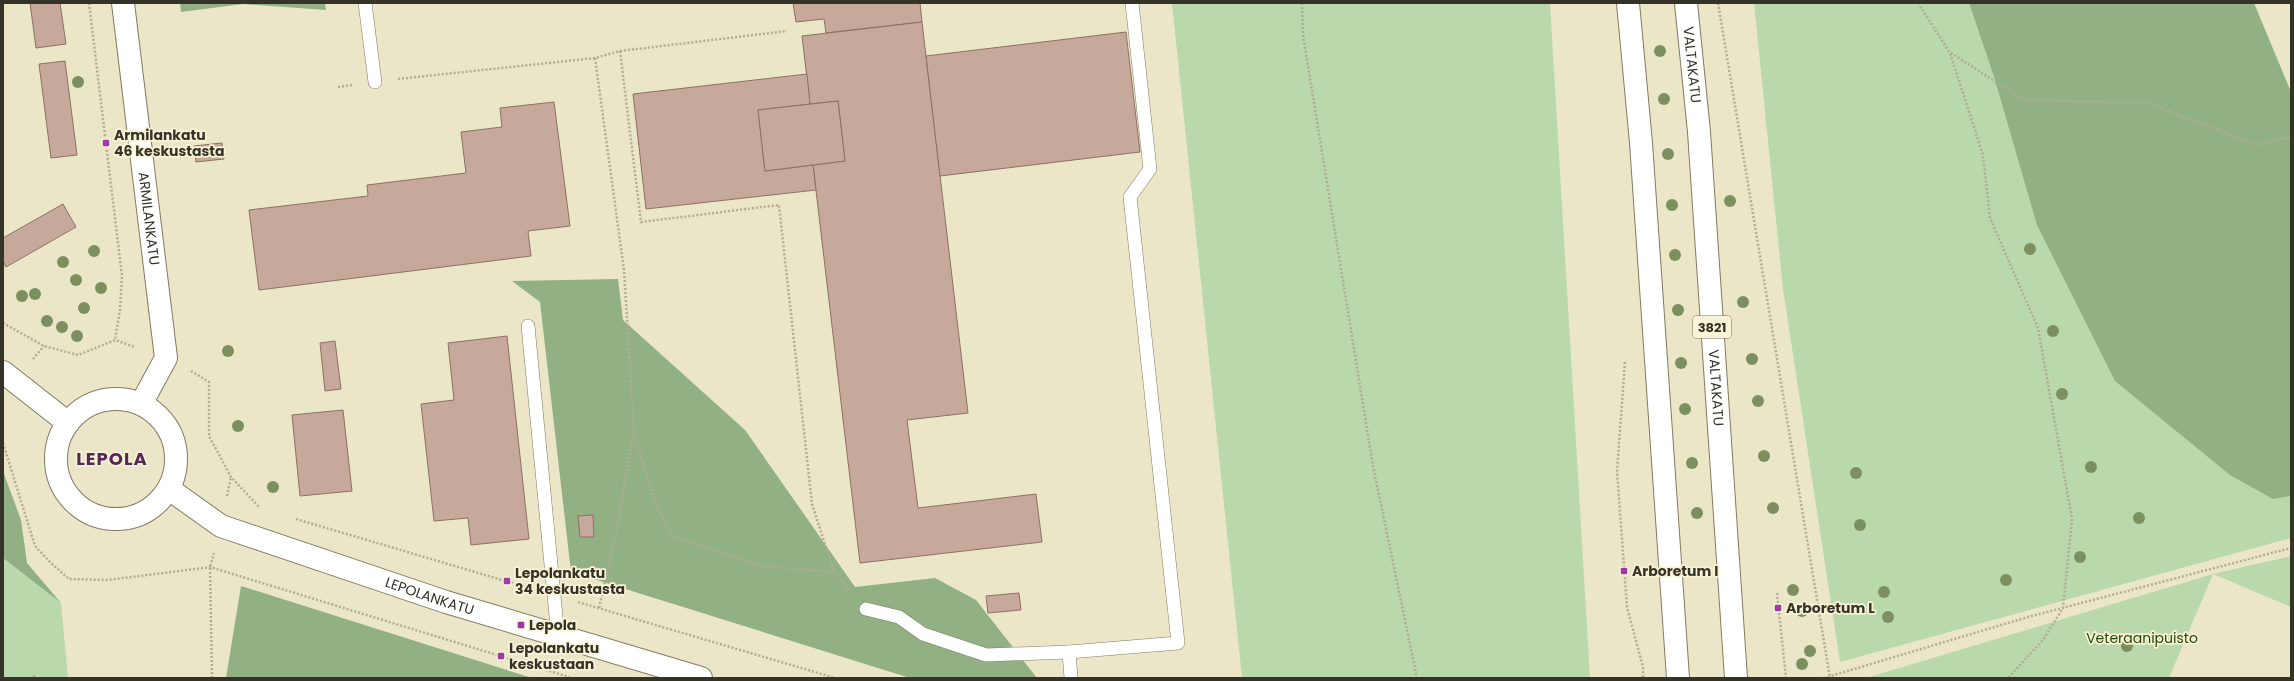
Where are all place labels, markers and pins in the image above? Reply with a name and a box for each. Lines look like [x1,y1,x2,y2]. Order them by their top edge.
place label: Armilankatu 46 keskustasta [114,125,225,161]
marker: Armilankatu 46 keskustasta [101,138,111,148]
place label: Arboretum I [1632,561,1718,581]
place label: Lepolankatu 34 keskustasta [515,563,625,599]
marker: Arboretum I [1619,566,1629,576]
marker: Lepolankatu 34 keskustasta [502,576,512,586]
place label: Arboretum L [1786,598,1875,618]
marker: Arboretum L [1773,603,1783,613]
place label: Lepola [529,615,576,635]
marker: Lepola [516,620,526,630]
place label: Lepolankatu keskustaan [509,638,599,674]
marker: Lepolankatu keskustaan [496,651,506,661]

